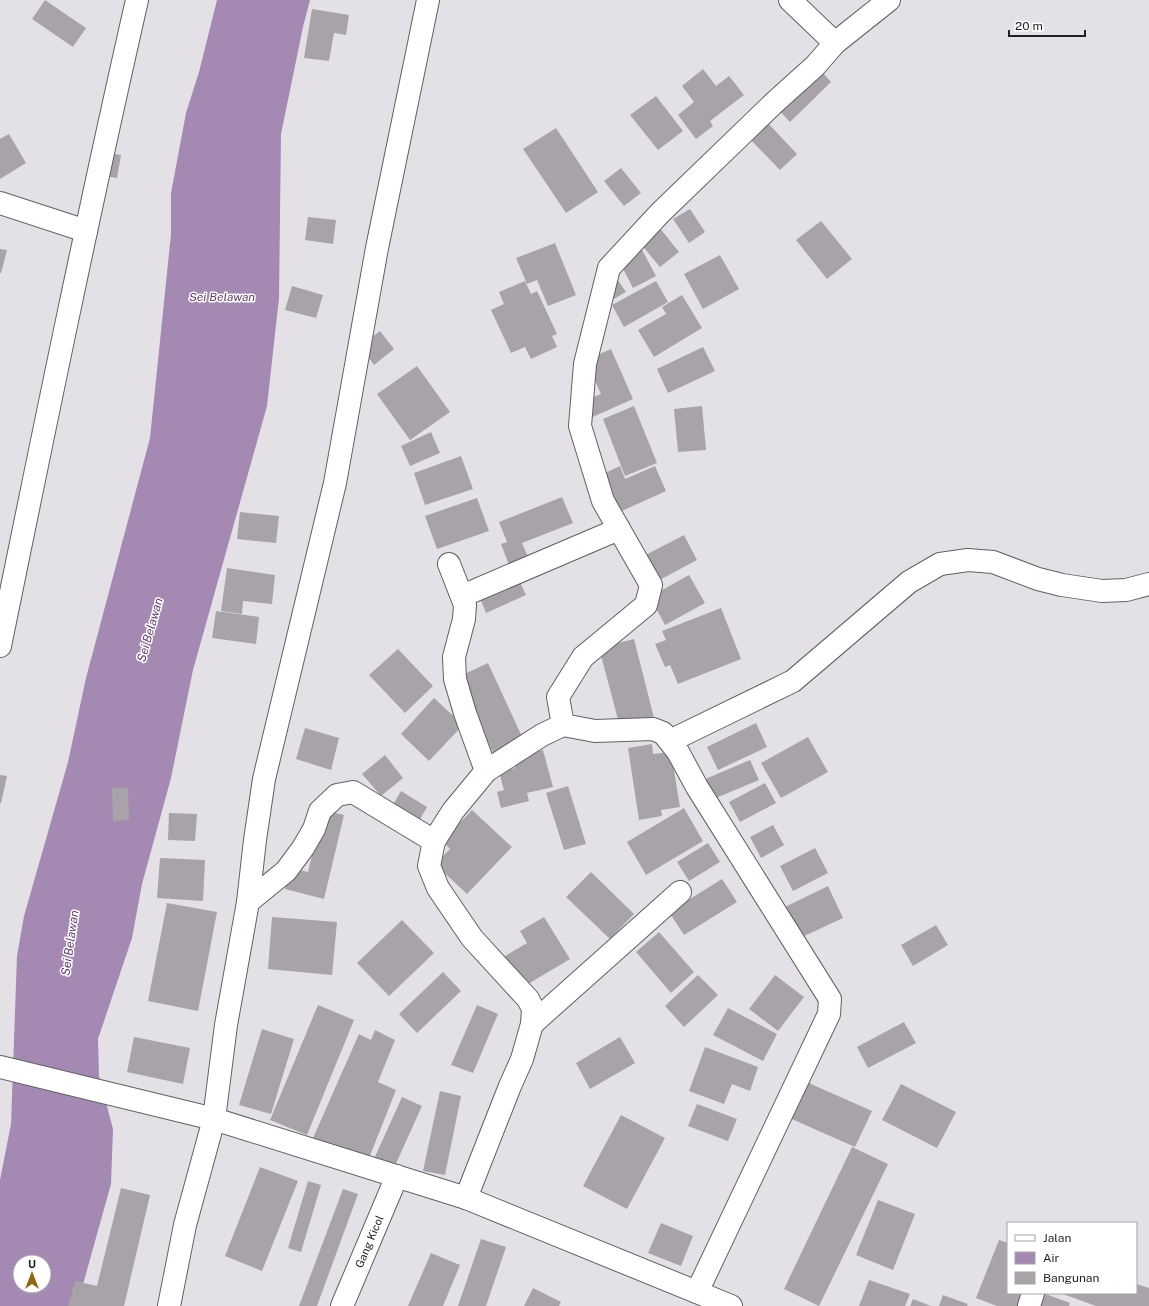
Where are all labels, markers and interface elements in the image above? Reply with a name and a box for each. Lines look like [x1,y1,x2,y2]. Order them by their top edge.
scale bar [1009,12,1085,38]
text: 20 m [1015,19,1043,33]
water label: Sei Belawan [189,290,255,304]
water label: Sei Belawan [134,596,166,664]
water label: Sei Belawan [58,909,82,977]
street label: Gang Kicol [353,1213,386,1270]
legend [1007,1222,1137,1294]
text: Jalan [1043,1231,1072,1245]
text: Air [1043,1251,1060,1265]
north arrow [12,1254,52,1294]
text: U [28,1258,36,1270]
text: Bangunan [1043,1271,1099,1285]

